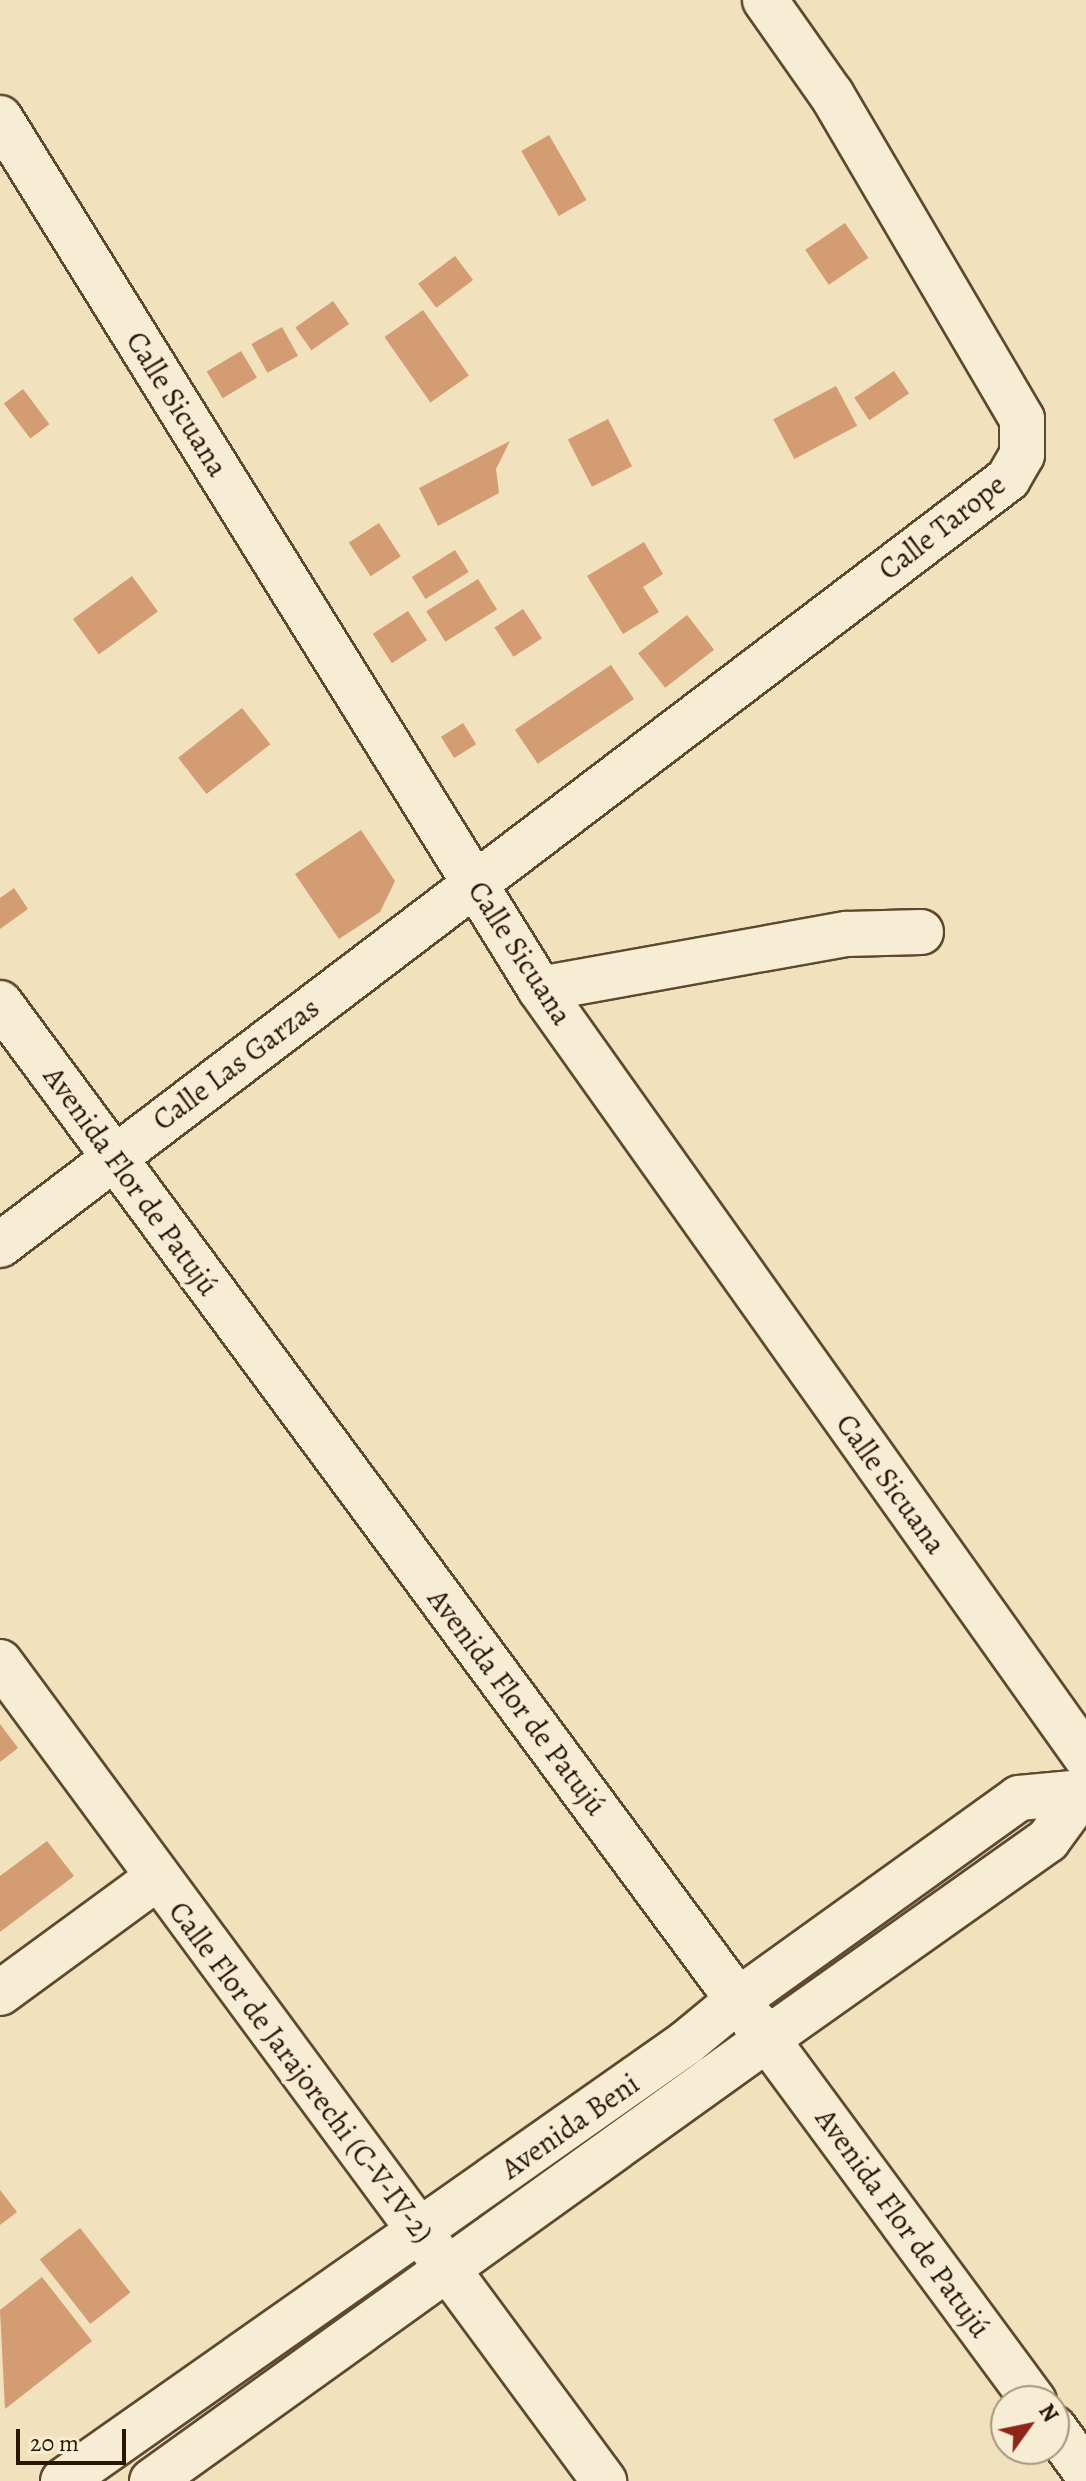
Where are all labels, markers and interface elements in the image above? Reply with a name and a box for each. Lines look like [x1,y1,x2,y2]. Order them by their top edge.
street label: Calle Sicuana [118,325,236,483]
street label: Calle Tarope [871,466,1013,588]
street label: Calle Sicuana [460,874,580,1032]
street label: Calle Las Garzas [146,990,326,1138]
street label: Avenida Flor de Patujú [36,1059,226,1303]
street label: Calle Sicuana [828,1407,954,1561]
street label: Avenida Flor de Patujú [420,1582,614,1822]
street label: Calle Flor de Jarajorechi (C-V-IV-2) [161,1894,441,2250]
street label: Avenida Beni [494,2065,646,2187]
street label: Avenida Flor de Patujú [808,2101,998,2345]
north arrow [990,2385,1070,2465]
text: N [1032,2398,1065,2428]
scale bar [20,2413,130,2463]
text: 20 m [30,2427,79,2459]

